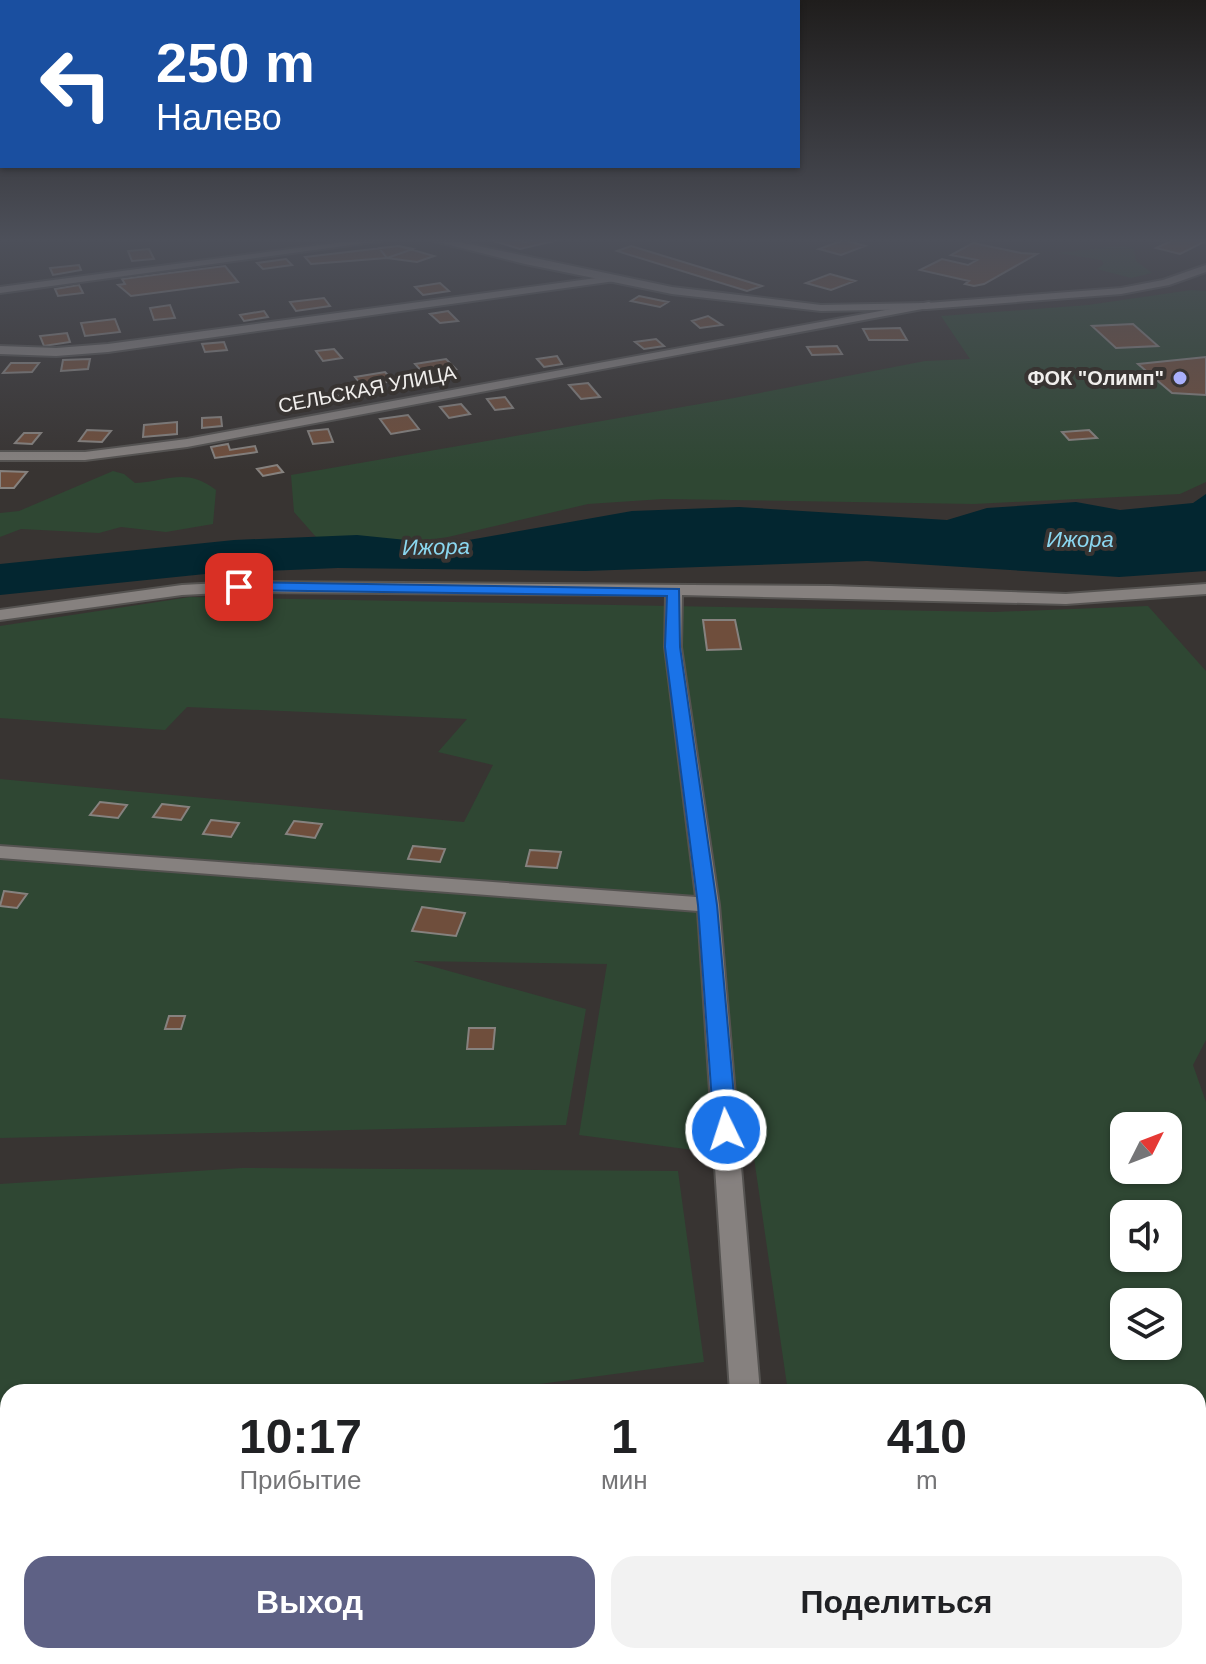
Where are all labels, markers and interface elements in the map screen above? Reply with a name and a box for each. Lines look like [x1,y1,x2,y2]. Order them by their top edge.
text: 250 m [156,31,315,94]
icon: left [24,32,128,136]
text: Налево [156,97,282,138]
street label: СЕЛЬСКАЯ УЛИЦА [276,361,458,417]
place label: ФОК "Олимп" [1027,367,1164,389]
marker: ФОК "Олимп" [1171,369,1189,387]
water label: Ижора [1046,527,1114,552]
water label: Ижора [402,534,470,560]
pin [205,553,273,621]
icon: arrive [217,565,261,609]
position arrow [684,1088,768,1172]
north arrow [1110,1112,1182,1184]
map controls [1110,1112,1182,1360]
button: sound [1110,1200,1182,1272]
button: layers [1110,1288,1182,1360]
text: 10:17 [239,1410,362,1463]
text: 1 [611,1410,638,1463]
text: 410 [887,1410,967,1463]
text: Прибытие [239,1465,362,1495]
text: мин [601,1465,648,1495]
text: m [916,1465,938,1495]
button: Выход [24,1556,595,1648]
button: Поделиться [611,1556,1182,1648]

